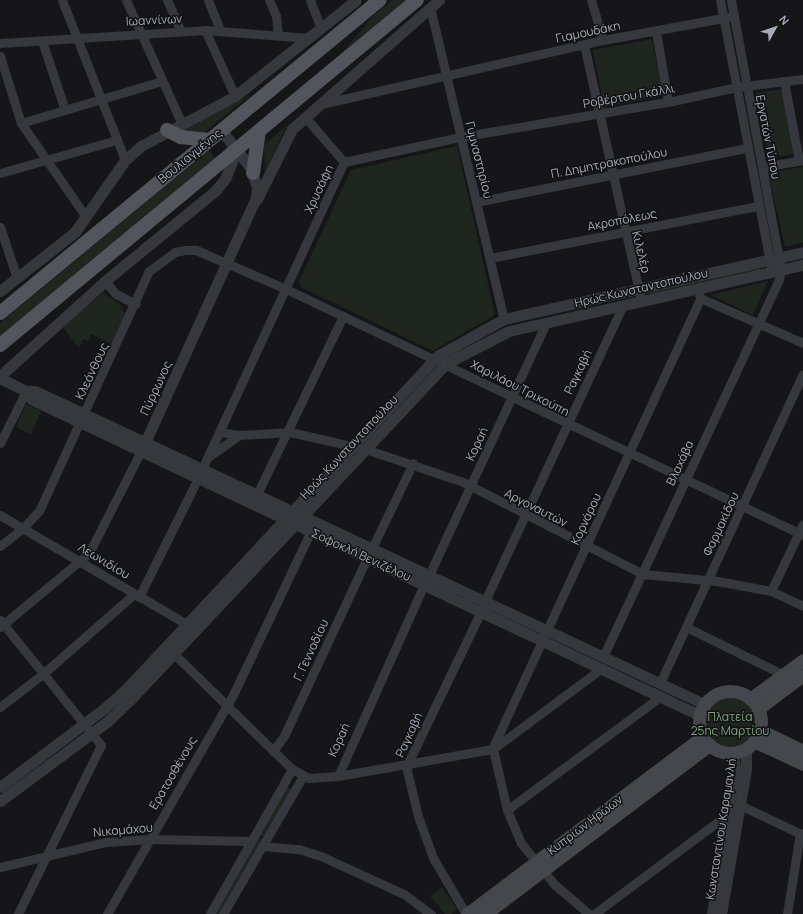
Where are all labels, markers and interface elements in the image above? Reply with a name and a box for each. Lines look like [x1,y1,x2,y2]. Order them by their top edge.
north arrow [755,8,795,48]
street label: Ιωαννίνων [125,11,183,29]
text: N [776,12,793,28]
street label: Γιαμουδάκη [554,18,622,46]
street label: Ροβέρτου Γκάλλι [582,81,676,111]
street label: Εργατών Τύπου [753,94,783,180]
street label: Γυμναστηρίου [462,120,496,200]
street label: Βουλιαγμένης [155,126,225,186]
street label: Π. Δημητρακοπούλου [550,145,668,181]
street label: Χρυσάφη [302,162,336,216]
street label: Ακροπόλεως [586,206,658,234]
street label: Κιλελέρ [629,230,653,274]
street label: Ηρώς Κωνσταντοπούλου [573,266,709,310]
street label: Κλεάνθους [72,340,112,402]
street label: Ραγκαβή [561,347,595,397]
street label: Χαριλάου Τρικούπη [468,357,572,419]
street label: Πύρρωνος [137,359,175,417]
street label: Ηρώς Κωνσταντοπούλου [297,392,401,502]
street label: Κοραή [463,425,491,463]
street label: Βλαχάβα [663,438,697,488]
street label: Αργοναυτών [502,486,570,530]
street label: Φαρμακίδου [700,490,742,558]
street label: Κορνάρου [568,491,604,547]
street label: Σοφοκλή Βενιζέλου [309,526,413,584]
street label: Λεωνιδίου [76,540,132,582]
street label: Γ. Γενναδίου [290,617,332,683]
street label: Ραγκαβή [392,710,426,760]
park label: Πλατεία 25ης Μαρτίου [691,710,769,738]
street label: Κοραή [325,721,353,759]
street label: Ερατοσθένους [146,734,200,812]
street label: Κωνσταντίνου Καραμανλή [703,757,739,901]
street label: Κυπρίων Ηρώων [545,792,625,858]
street label: Νικομάχου [92,820,154,840]

